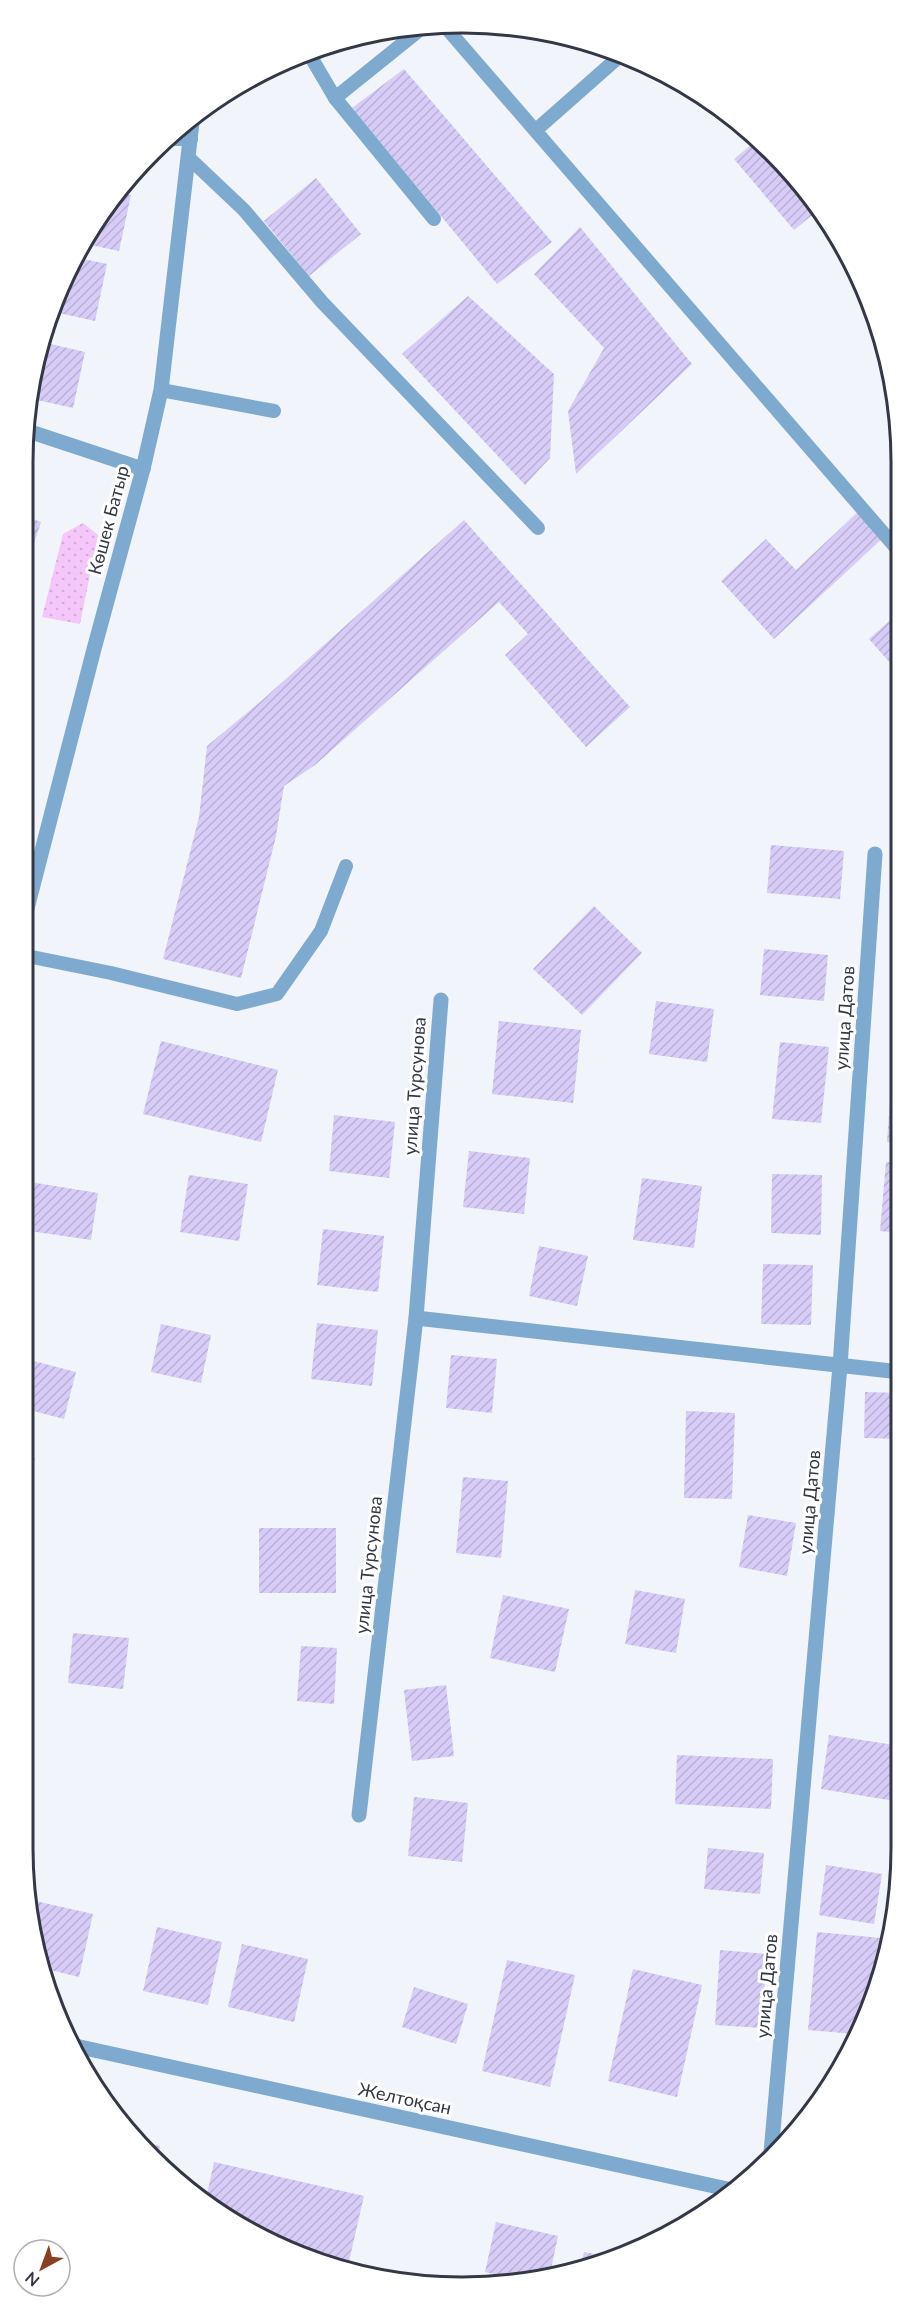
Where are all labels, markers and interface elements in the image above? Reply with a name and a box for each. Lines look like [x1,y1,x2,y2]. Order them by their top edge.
street label: Көшек Батыр [83,463,133,577]
street label: улица Датов [829,965,859,1071]
street label: улица Турсунова [398,1016,430,1156]
street label: улица Датов [793,1449,825,1555]
street label: улица Турсунова [350,1495,386,1635]
street label: улица Датов [750,1933,782,2039]
street label: Желтоқсан [356,2077,454,2119]
north arrow [12,2238,72,2298]
text: N [21,2268,43,2291]

